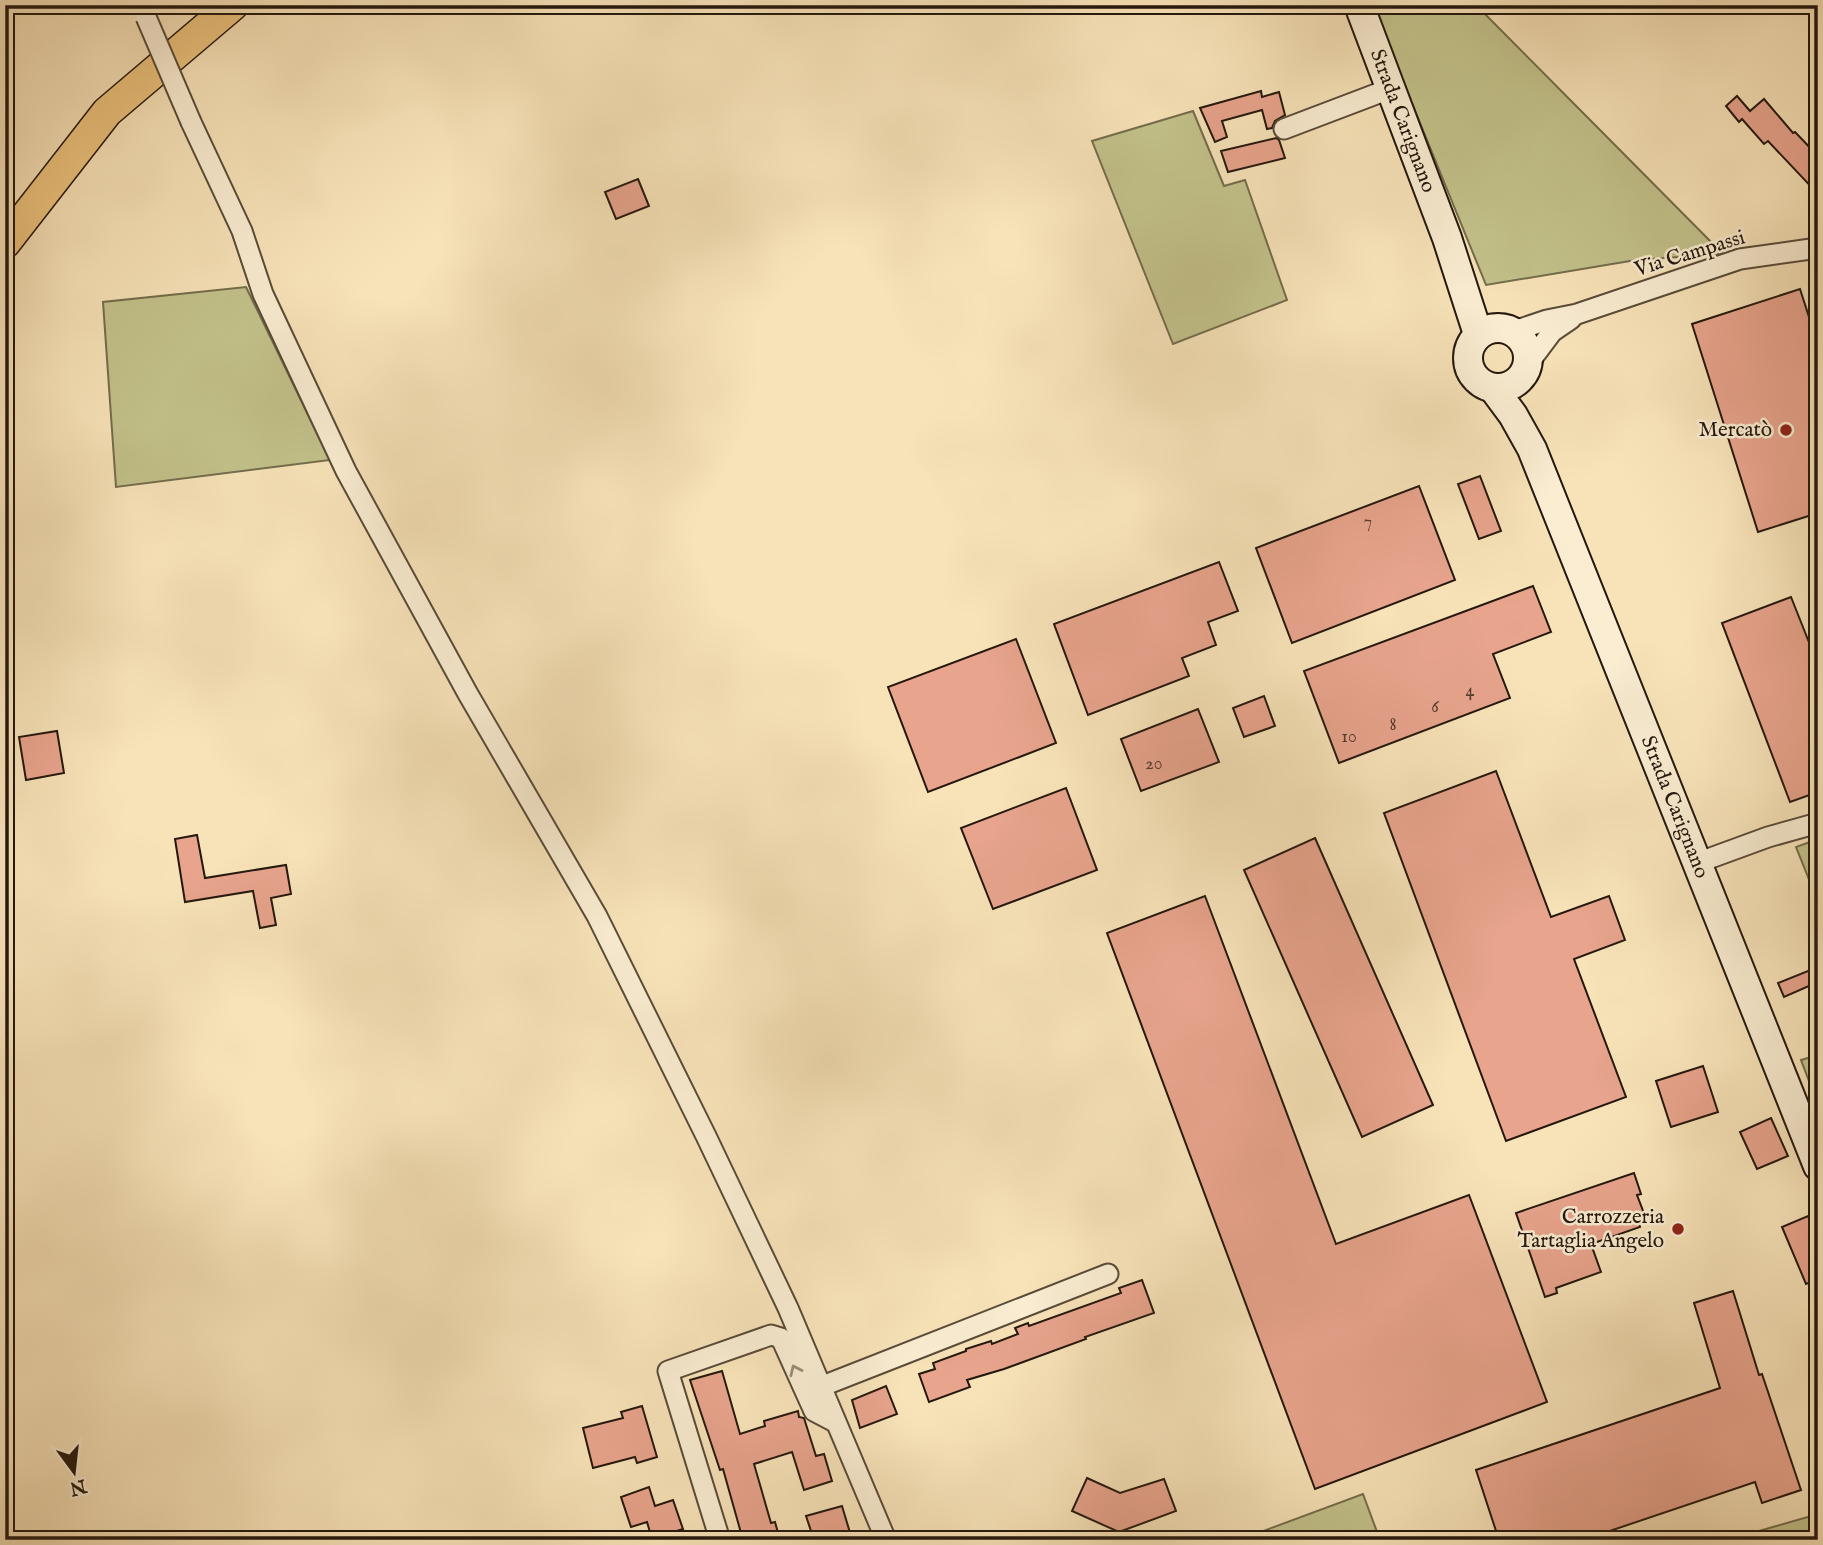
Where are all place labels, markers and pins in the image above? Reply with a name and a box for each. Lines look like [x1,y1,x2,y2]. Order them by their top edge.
place label: Mercatò [1699,417,1772,444]
marker: Mercatò [1778,422,1794,438]
place label: Carrozzeria Tartaglia Angelo [1517,1204,1665,1255]
marker: Carrozzeria Tartaglia Angelo [1670,1221,1686,1237]

